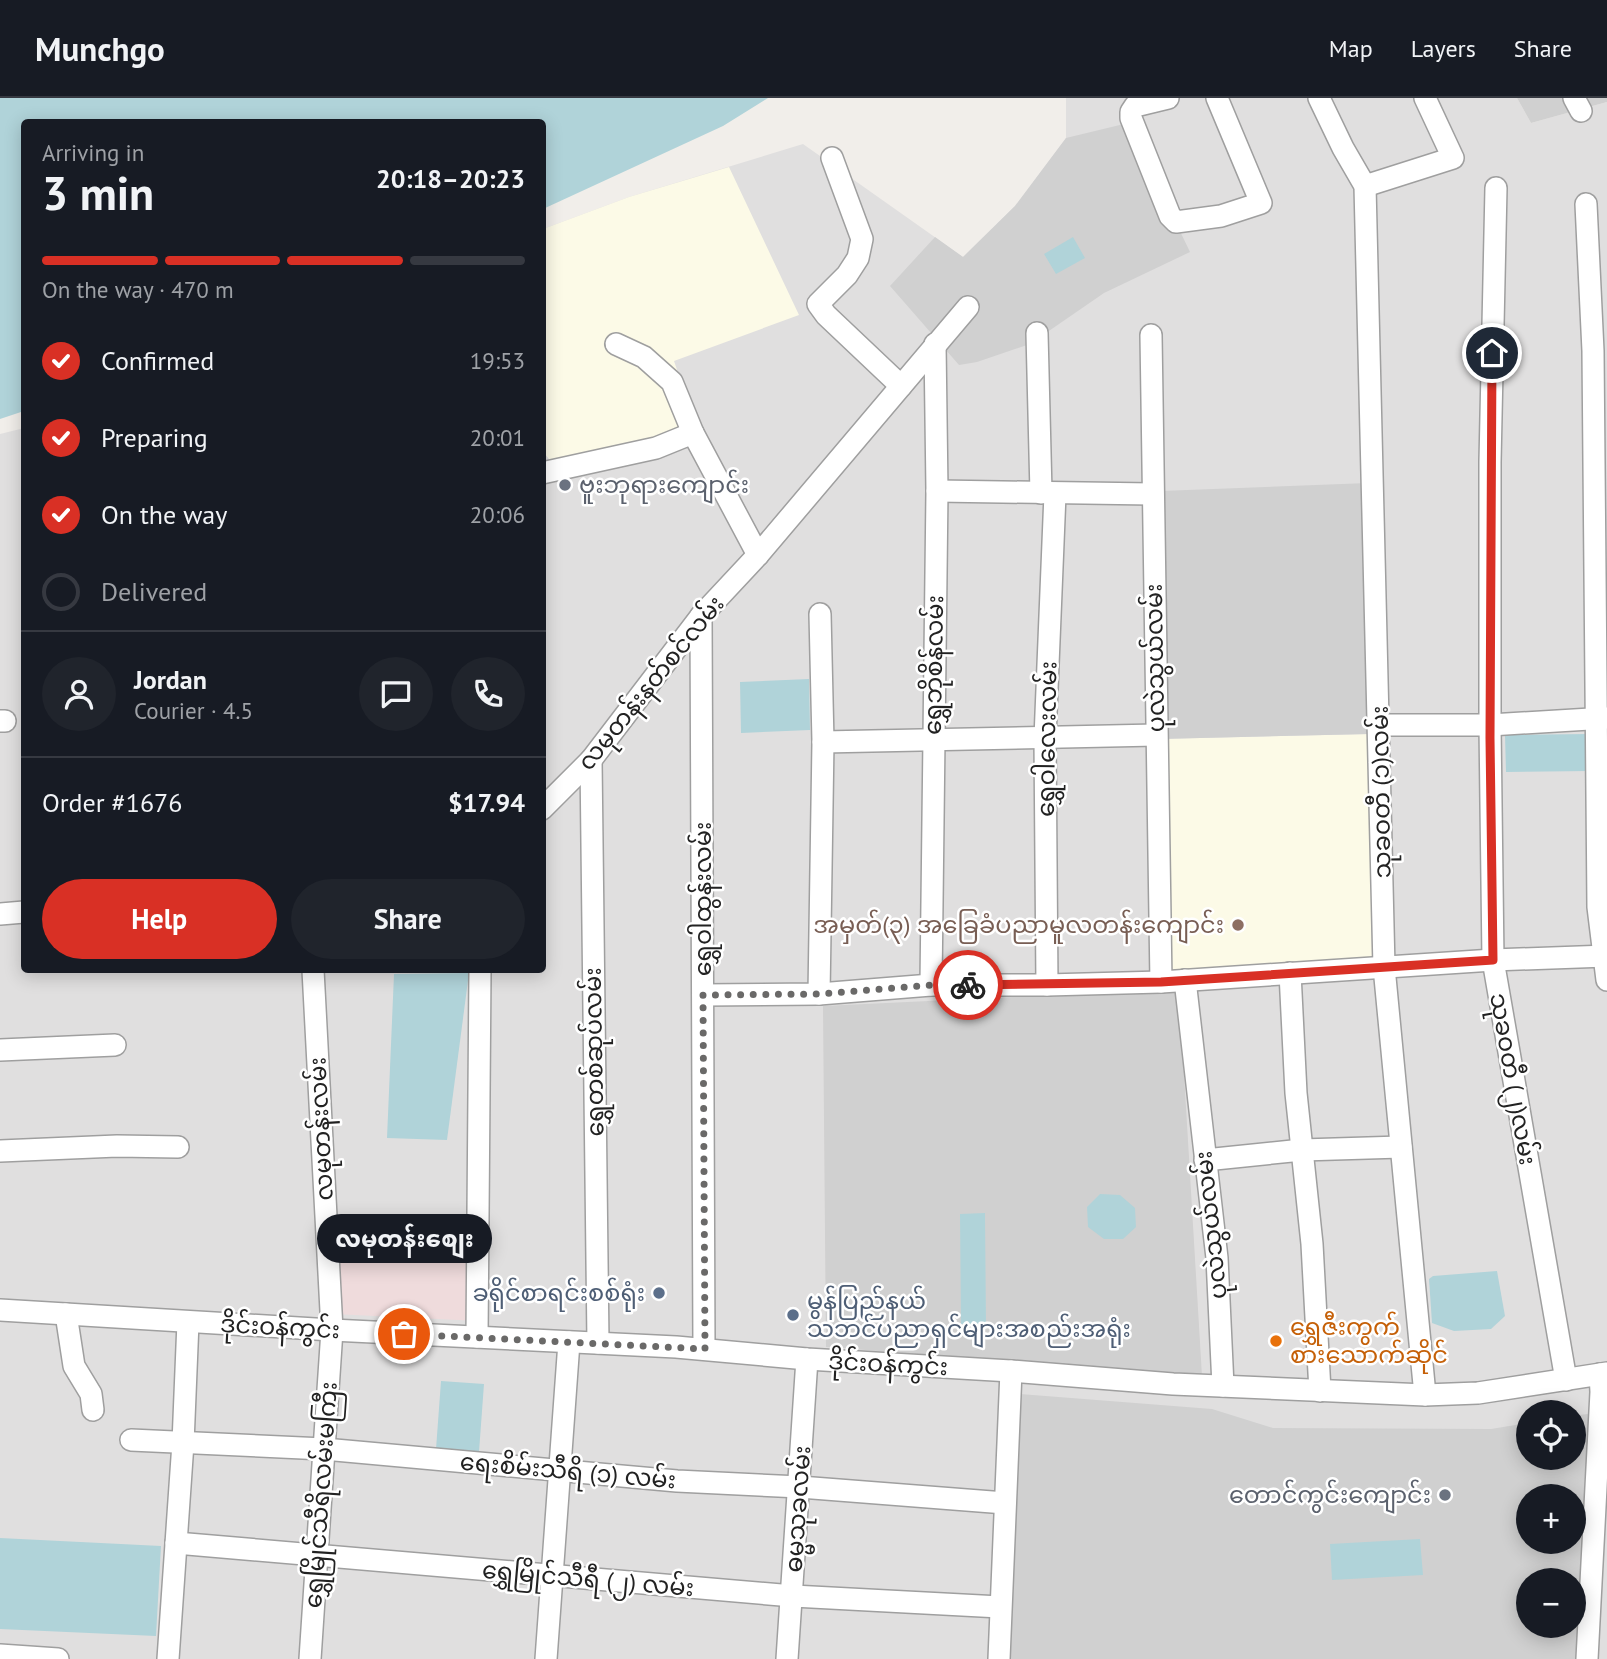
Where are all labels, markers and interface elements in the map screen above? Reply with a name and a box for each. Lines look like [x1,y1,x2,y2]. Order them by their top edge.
text: Munchgo [35,27,165,70]
text: Map [1329,33,1373,64]
text: Layers [1411,33,1476,64]
text: Share [1514,33,1572,64]
text: Arriving in [42,138,144,167]
text: 20:18–20:23 [376,162,525,195]
text: 3 min [42,163,154,223]
text: On the way · 470 m [42,275,234,304]
pin [1462,323,1522,383]
icon: home [1473,334,1511,372]
icon: check [42,342,80,380]
text: Confirmed [101,344,214,377]
text: 19:53 [470,346,525,375]
icon: check [42,419,80,457]
text: Preparing [101,421,208,454]
text: 20:01 [470,423,525,452]
place label: ဗူးဘုရားကျောင်း [579,469,749,504]
marker: ဗူးဘုရားကျောင်း [557,477,573,493]
icon: check [42,496,80,534]
text: On the way [101,498,227,531]
text: 20:06 [470,500,525,529]
text: Delivered [101,575,207,608]
street label: ပုလဲသွယ်လမ်း [1138,583,1175,733]
street label: လမုတန်းနတ်စင်လမ်း [571,589,734,779]
street label: ရွှေဘိုစိန်လမ်း [917,595,954,735]
button: person [42,657,116,731]
button: chat [359,657,433,731]
button: phone [451,657,525,731]
street label: ရွှေဝါလေးလမ်း [1030,661,1067,817]
text: Jordan [134,663,207,696]
text: Courier · 4.5 [134,696,253,725]
street label: သုခဝတီ (၁)လမ်း [1363,705,1402,879]
text: Order #1676 [42,786,182,819]
text: $17.94 [448,786,525,819]
street label: ရွှေဝါထွန်းလမ်း [687,822,722,976]
button: Help [42,879,277,959]
button: Share [291,879,525,959]
place label: အမှတ်(၃) အခြေခံပညာမူလတန်းကျောင်း [813,909,1224,944]
marker: အမှတ်(၃) အခြေခံပညာမူလတန်းကျောင်း [1230,917,1246,933]
courier [933,950,1003,1020]
icon: bike [949,966,987,1004]
street label: ရွှေတစ်ဆုပ်လမ်း [577,967,614,1137]
street label: သုခဝတီ (၂)လမ်း [1479,991,1544,1168]
street label: လမုတန်းလမ်း [301,1056,344,1202]
street label: ပုလဲသွယ်လမ်း [1187,1149,1238,1301]
callout: လမုတန်းစျေး [316,1215,492,1264]
text: လမုတန်းစျေး [335,1224,474,1253]
place label: ခရိုင်စာရင်းစစ်ရုံး [472,1277,645,1312]
marker: ခရိုင်စာရင်းစစ်ရုံး [651,1285,667,1301]
place label: မွန်ပြည်နယ် သဘင်ပညာရှင်များအစည်းအရုံး [807,1285,1131,1348]
pin [374,1304,434,1364]
marker: မွန်ပြည်နယ် သဘင်ပညာရှင်များအစည်းအရုံး [785,1307,801,1323]
street label: ဒိုင်းဝန်ကွင်း [219,1308,341,1349]
place label: ရွှေဇီးကွက် စားသောက်ဆိုင် [1290,1311,1448,1374]
icon: bag [385,1315,423,1353]
marker: ရွှေဇီးကွက် စားသောက်ဆိုင် [1268,1333,1284,1349]
street label: ဒိုင်းဝန်ကွင်း [827,1345,949,1386]
street label: ရွှေမြိုင်သီရိလမ်းမကြီး [297,1381,348,1610]
map controls [1516,1400,1586,1638]
button: locate [1516,1400,1586,1470]
street label: ဓမ္မသုခလမ်း [778,1444,822,1574]
street label: ရေးစိမ်းသီရိ (၁) လမ်း [458,1446,677,1499]
place label: တောင်ကွင်းကျောင်း [1229,1479,1431,1514]
button: + [1516,1484,1586,1554]
marker: တောင်ကွင်းကျောင်း [1437,1487,1453,1503]
street label: ရွှေမြိုင်သီရီ (၂) လမ်း [480,1554,695,1607]
button: − [1516,1568,1586,1638]

